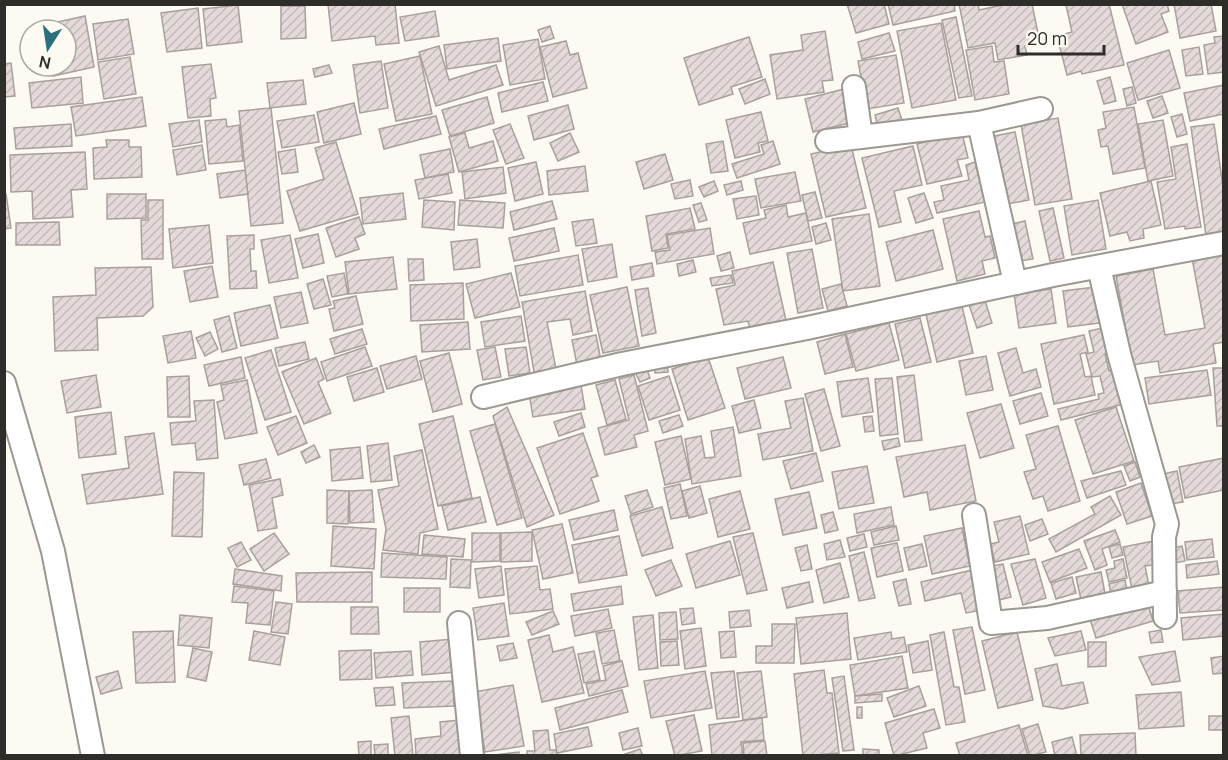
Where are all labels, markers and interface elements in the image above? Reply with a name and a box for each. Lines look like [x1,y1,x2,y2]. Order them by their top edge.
north arrow [18,18,78,78]
scale bar [1018,18,1104,56]
text: 20 m [1027,26,1067,50]
text: N [37,51,53,75]

